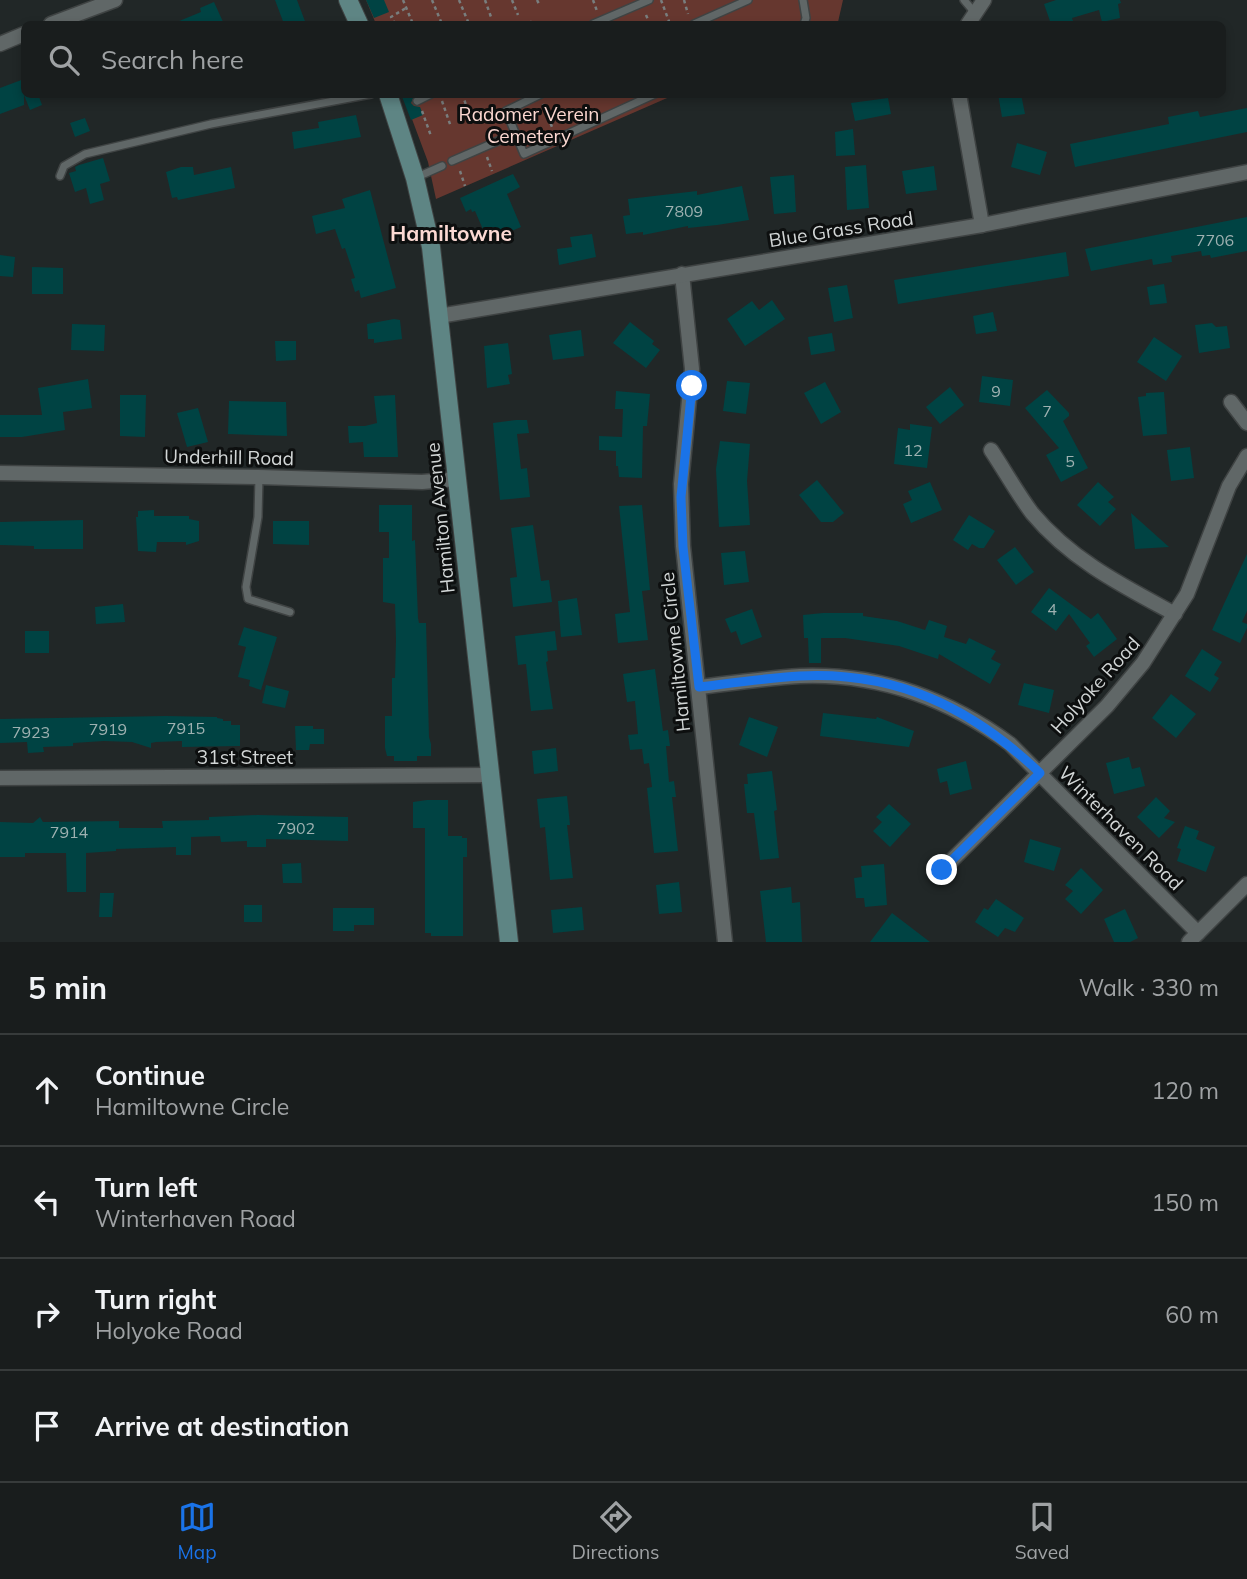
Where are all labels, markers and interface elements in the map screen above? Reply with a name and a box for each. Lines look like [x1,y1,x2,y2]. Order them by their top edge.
search box [21,21,1226,98]
icon: search [45,41,83,79]
text: Search here [101,43,244,76]
park label: Radomer Verein Cemetery [459,102,599,148]
house number: 7809 [665,201,703,221]
street label: Blue Grass Road [767,206,915,252]
district label: Hamiltowne [390,220,512,246]
house number: 7706 [1196,230,1234,250]
route start [676,370,707,401]
house number: 9 [991,381,1001,401]
house number: 7 [1042,401,1052,421]
house number: 12 [903,440,923,460]
street label: Hamilton Avenue [420,441,460,595]
street label: Underhill Road [164,444,294,470]
house number: 5 [1065,451,1075,471]
street label: Hamiltowne Circle [655,571,695,733]
house number: 4 [1047,599,1057,619]
street label: Holyoke Road [1045,632,1145,738]
house number: 7915 [167,718,205,738]
house number: 7919 [89,719,127,739]
house number: 7923 [12,722,50,742]
street label: 31st Street [197,745,293,769]
street label: Winterhaven Road [1054,761,1188,895]
house number: 7902 [277,818,315,838]
house number: 7914 [50,822,89,842]
route end [926,854,957,885]
text: 5 min [28,969,107,1007]
text: Walk · 330 m [1079,973,1219,1002]
text: Continue [95,1059,205,1092]
icon: ahead [28,1071,66,1109]
text: 120 m [1151,1076,1219,1105]
text: Hamiltowne Circle [95,1092,289,1121]
text: Turn left [95,1171,197,1204]
icon: left [28,1183,66,1221]
text: 150 m [1151,1188,1219,1217]
text: Winterhaven Road [95,1204,296,1233]
text: Turn right [95,1283,216,1316]
icon: right [28,1295,66,1333]
text: 60 m [1165,1300,1219,1329]
text: Holyoke Road [95,1316,243,1345]
icon: arrive [28,1407,66,1445]
text: Arrive at destination [95,1410,350,1443]
tab: Map [178,1498,217,1564]
tab: Directions [572,1498,660,1564]
tab: Saved [1015,1498,1069,1564]

